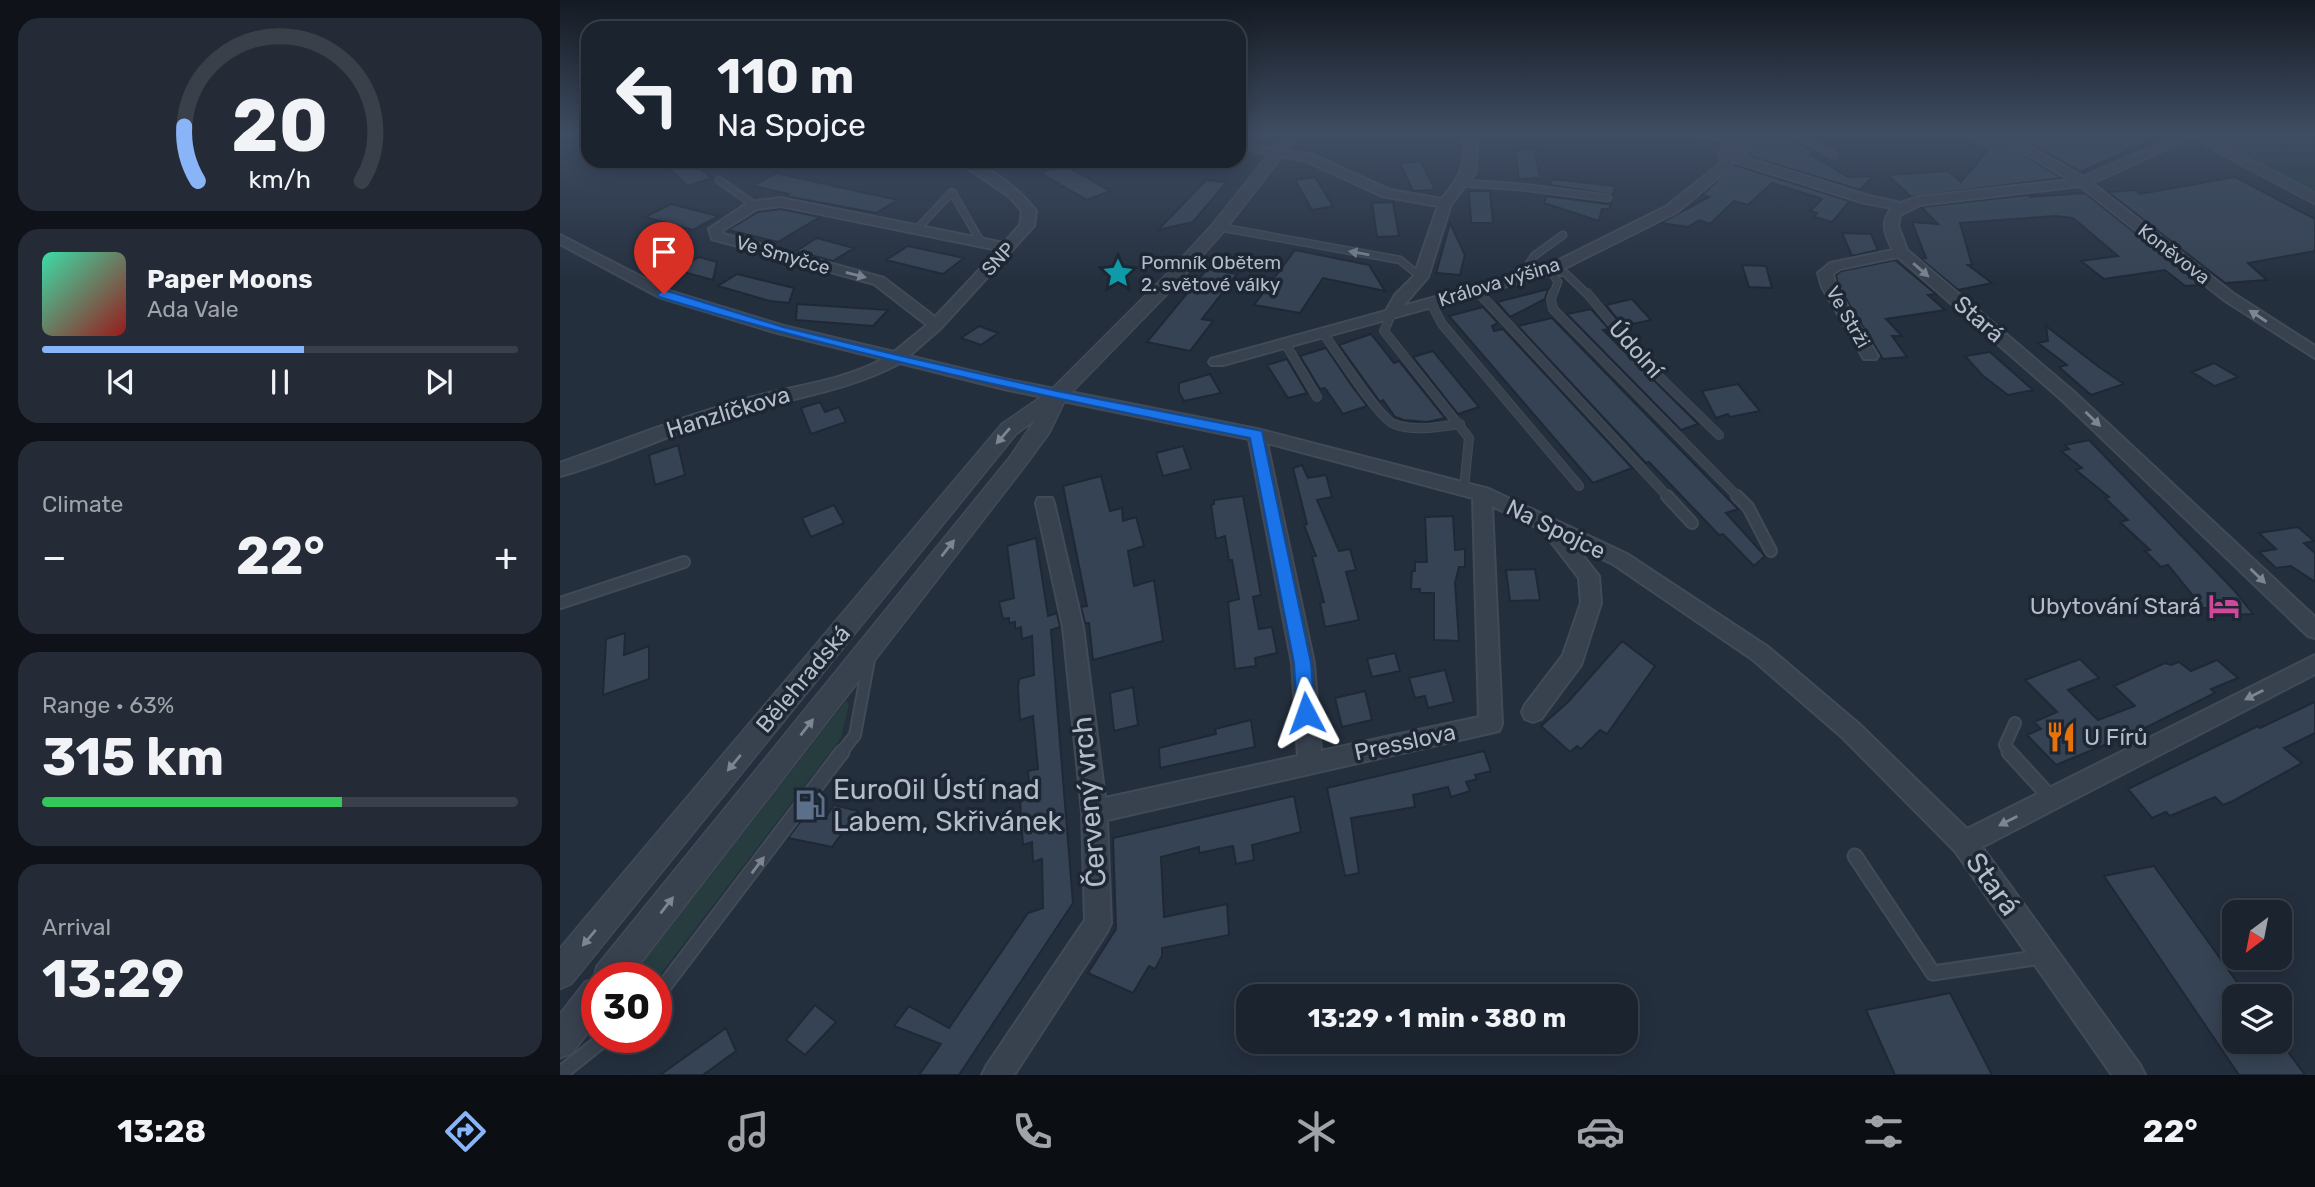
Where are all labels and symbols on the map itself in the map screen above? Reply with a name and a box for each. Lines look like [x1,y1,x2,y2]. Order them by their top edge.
street label: Koněvova [2133,219,2215,289]
pin [634,222,694,294]
street label: Ve Smyčce [733,231,833,279]
street label: SNP [977,238,1019,280]
one-way arrow [1348,247,1370,258]
place label: Pomník Obětem 2. světové války [1141,251,1281,296]
street label: Králova výšina [1435,253,1563,311]
place icon: Pomník Obětem 2. světové války [1101,256,1135,290]
one-way arrow [1912,262,1930,278]
one-way arrow [845,270,867,281]
street label: Ve Strži [1821,282,1875,352]
street label: Stará [1948,290,2010,348]
one-way arrow [2248,309,2267,322]
street label: Údolní [1603,314,1670,385]
street label: Hanzlíčkova [663,380,793,444]
one-way arrow [2084,411,2101,427]
one-way arrow [996,428,1011,445]
street label: Na Spojce [1502,493,1610,565]
one-way arrow [941,540,956,558]
one-way arrow [2249,568,2267,584]
hotel icon: Ubytování Stará [2207,589,2241,623]
place label: Ubytování Stará [2030,592,2201,620]
street label: Bělehradská [750,620,856,738]
position arrow [1269,676,1343,750]
one-way arrow [2244,690,2264,701]
street label: Červený vrch [1065,715,1113,889]
one-way arrow [800,718,815,736]
street label: Presslova [1352,718,1458,766]
restaurant icon: U Fírů [2044,720,2078,754]
place label: U Fírů [2084,723,2148,751]
one-way arrow [726,754,742,772]
place label: EuroOil Ústí nad Labem, Skřivánek [833,773,1063,838]
fuel station icon: EuroOil Ústí nad Labem, Skřivánek [793,788,827,822]
one-way arrow [1998,815,2018,826]
street label: Stará [1959,846,2027,922]
one-way arrow [750,857,765,875]
one-way arrow [659,897,674,915]
north arrow [2222,900,2292,970]
one-way arrow [582,930,597,947]
speed limit sign: 30 [581,962,672,1053]

